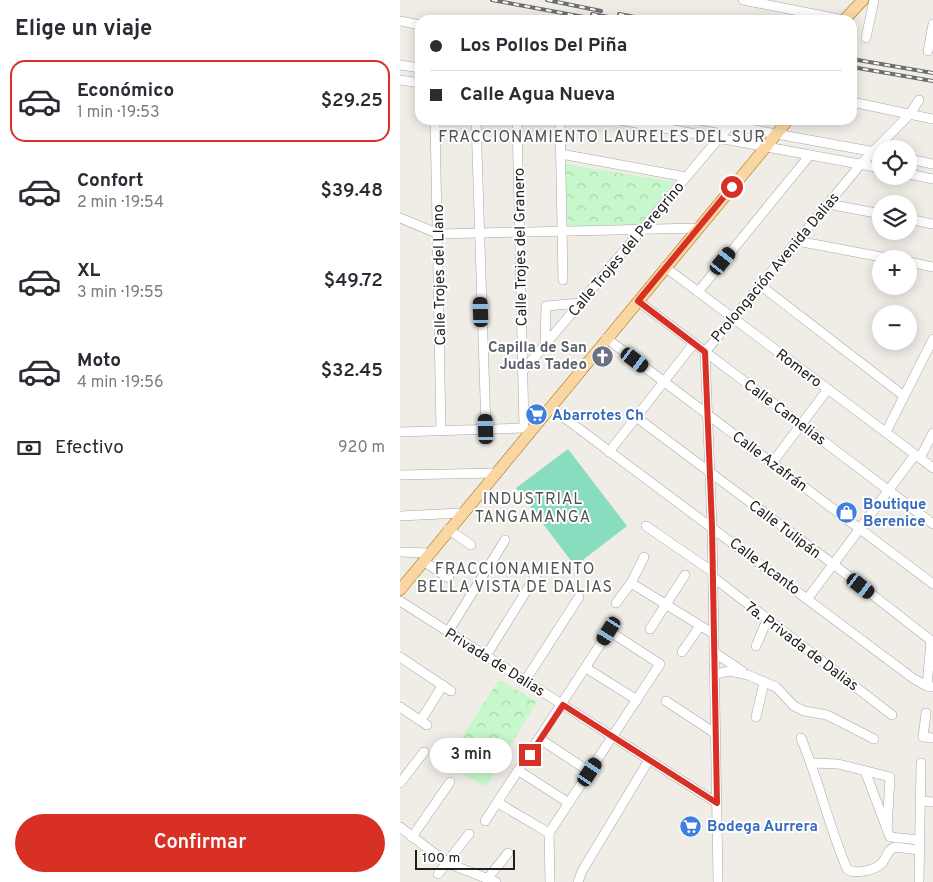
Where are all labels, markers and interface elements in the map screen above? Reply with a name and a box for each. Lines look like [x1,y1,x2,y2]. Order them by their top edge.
text: Elige un viaje [15,16,152,43]
text: Los Pollos Del Piña [460,34,627,58]
icon: car [17,79,62,124]
text: Económico [77,79,174,103]
text: Calle Agua Nueva [460,83,615,107]
text: $29.25 [321,89,383,113]
text: 1 min · 19:53 [77,103,160,123]
district label: FRACCIONAMIENTO LAURELES DEL SUR [438,128,766,148]
map controls [872,140,917,350]
button: locate [872,140,917,185]
street label: Calle Trojes del Granero [511,168,532,326]
icon: car [17,169,62,214]
text: Confort [77,169,143,193]
route start [721,176,743,198]
street label: Calle Trojes del Peregrino [565,178,689,321]
text: $39.48 [320,179,383,203]
street label: Prolongación Avenida Dalias [708,189,844,347]
text: 2 min · 19:54 [77,193,164,213]
button: layers [872,195,917,240]
street label: Calle Trojes del Llano [430,204,451,346]
car [707,245,738,277]
button: + [872,250,917,295]
icon: car [17,259,62,304]
text: XL [77,259,100,283]
text: $49.72 [324,269,383,293]
text: 3 min · 19:55 [77,283,164,303]
car [472,297,489,327]
button: − [872,305,917,350]
place label: Capilla de San Judas Tadeo [488,339,587,375]
church icon: Capilla de San Judas Tadeo [591,344,615,368]
car [618,345,651,375]
street label: Romero [771,346,825,393]
icon: car [17,349,62,394]
text: Moto [77,349,121,373]
text: $32.45 [321,359,383,383]
text: 4 min · 19:56 [77,373,163,393]
street label: Calle Camelias [739,376,829,450]
supermarket icon: Abarrotes Ch [524,403,548,427]
place label: Abarrotes Ch [552,407,644,426]
car [477,414,494,444]
street label: Calle Azafrán [728,428,810,497]
icon: cash [15,434,43,462]
text: Efectivo [55,436,124,460]
text: 920 m [338,438,385,458]
district label: INDUSTRIAL TANGAMANGA [475,490,591,528]
place label: Boutique Berenice [863,496,926,532]
street label: Calle Tulipán [744,497,824,564]
shop icon: Boutique Berenice [835,501,859,525]
street label: Calle Acanto [725,534,803,600]
district label: FRACCIONAMIENTO BELLA VISTA DE DALIAS [417,560,613,598]
car [844,571,877,601]
street label: 7a. Privada de Dalias [741,598,862,696]
car [594,614,623,648]
street label: Privada de Dalias [440,625,548,702]
callout: 3 min [430,738,512,772]
route end [519,744,541,766]
text: 3 min [450,745,492,765]
car [575,755,604,789]
button: Confirmar [15,814,385,872]
supermarket icon: Bodega Aurrera [679,814,703,838]
place label: Bodega Aurrera [707,818,818,837]
scale bar [415,847,515,870]
text: 100 m [422,850,460,867]

